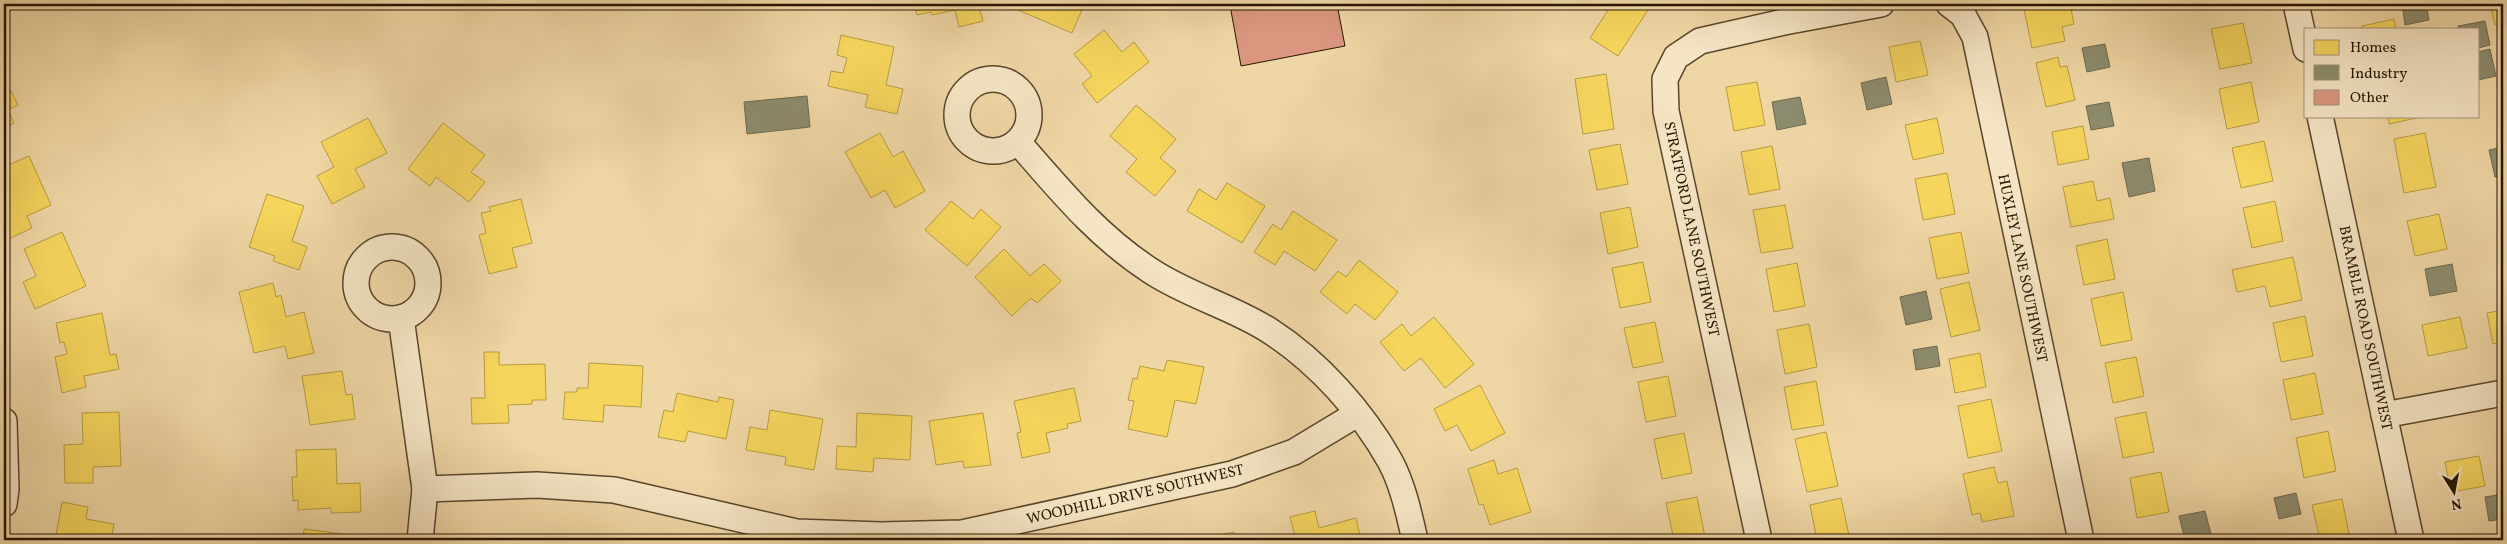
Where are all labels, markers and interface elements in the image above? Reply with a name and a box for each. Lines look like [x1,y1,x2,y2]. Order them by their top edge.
legend [2304,28,2480,118]
text: Homes [2350,38,2396,59]
text: Industry [2350,64,2407,85]
text: Other [2350,88,2389,109]
street label: STRATFORD LANE SOUTHWEST [1657,120,1724,339]
street label: HUXLEY LANE SOUTHWEST [1991,172,2052,365]
street label: BRAMBLE ROAD SOUTHWEST [2333,224,2397,433]
street label: WOODHILL DRIVE SOUTHWEST [1025,460,1246,531]
north arrow [2430,466,2480,516]
text: N [2449,493,2463,514]

